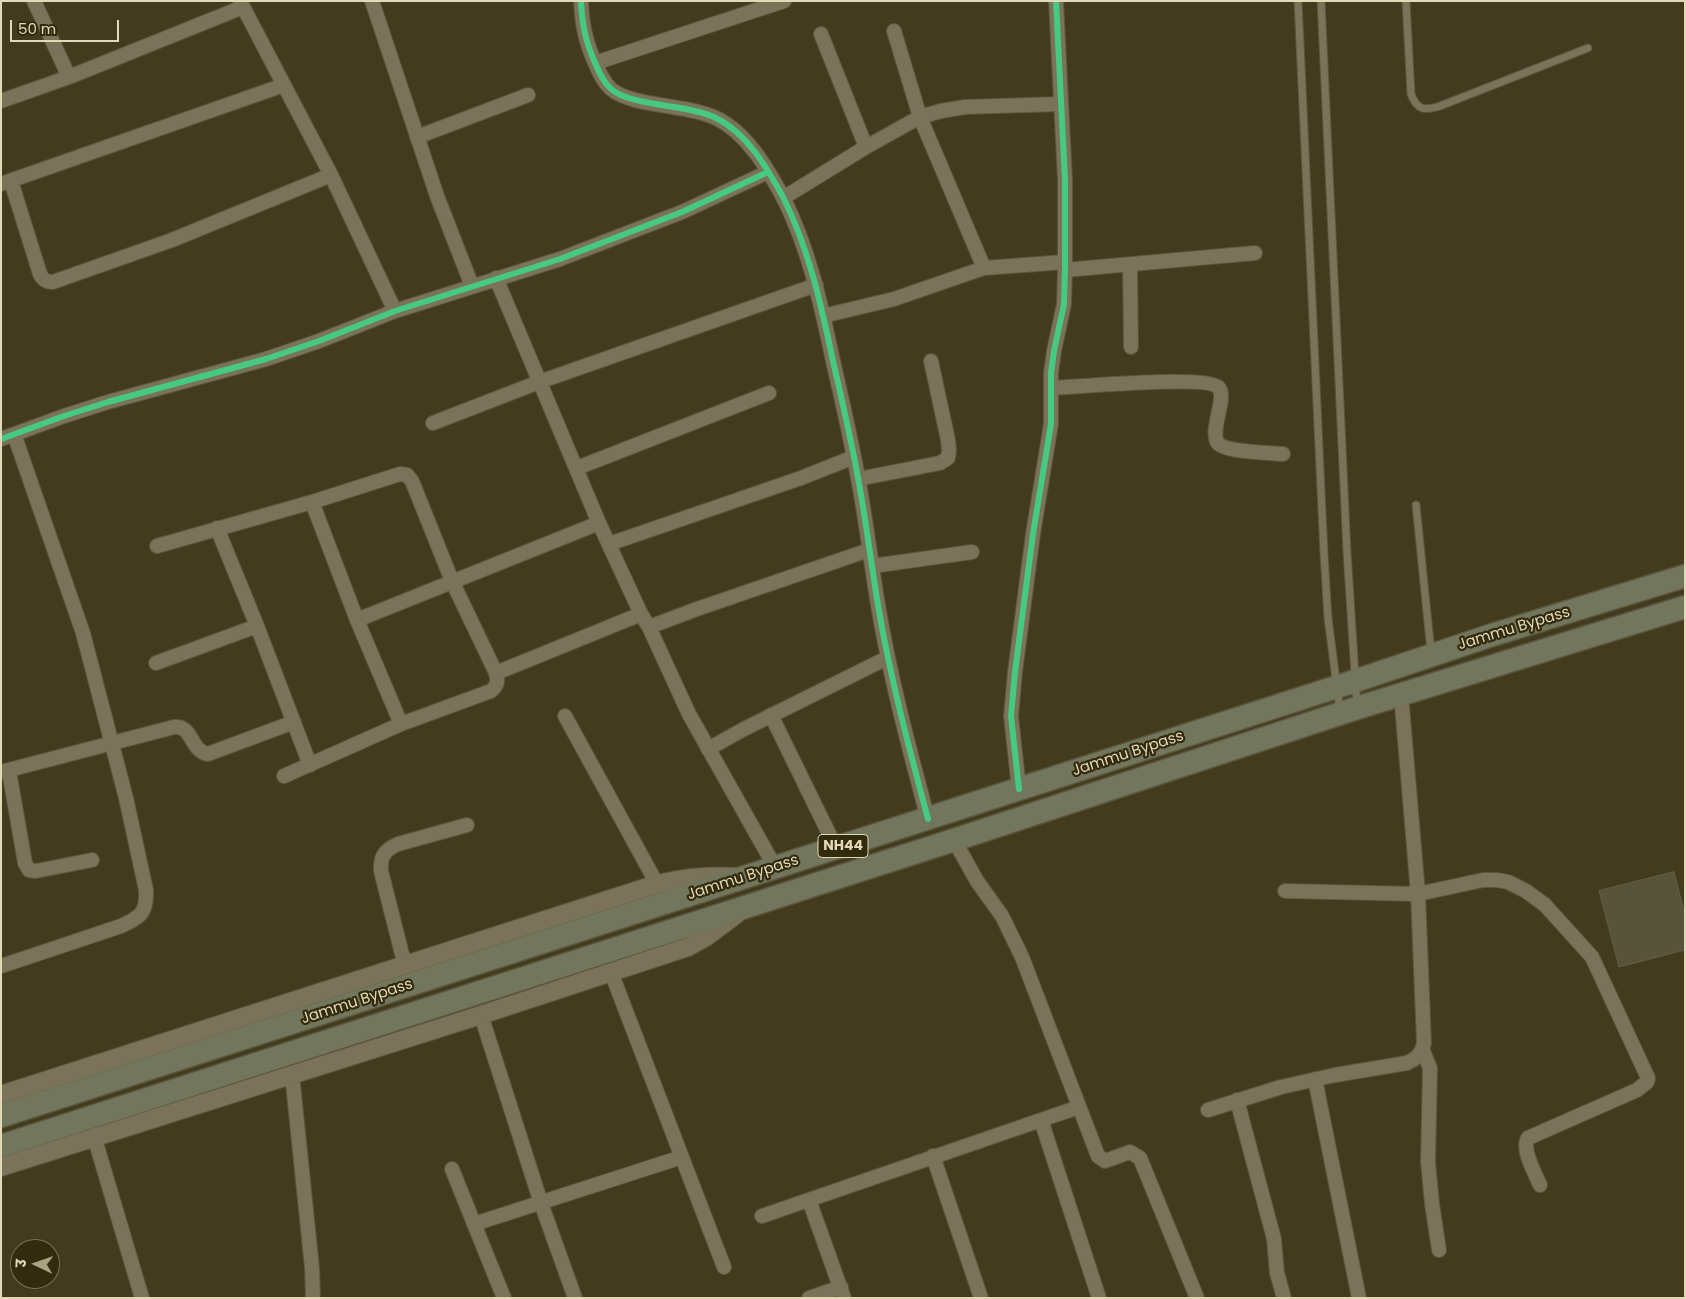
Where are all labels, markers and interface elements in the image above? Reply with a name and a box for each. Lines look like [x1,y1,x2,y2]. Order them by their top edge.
scale bar [12,10,121,42]
text: 50 m [18,18,56,39]
street label: Jammu Bypass [1456,603,1572,655]
street label: Jammu Bypass [1070,727,1186,781]
road number: NH44 [818,834,868,858]
street label: Jammu Bypass [685,851,801,905]
street label: Jammu Bypass [299,975,415,1029]
north arrow [10,1239,60,1289]
text: उ [11,1259,31,1268]

